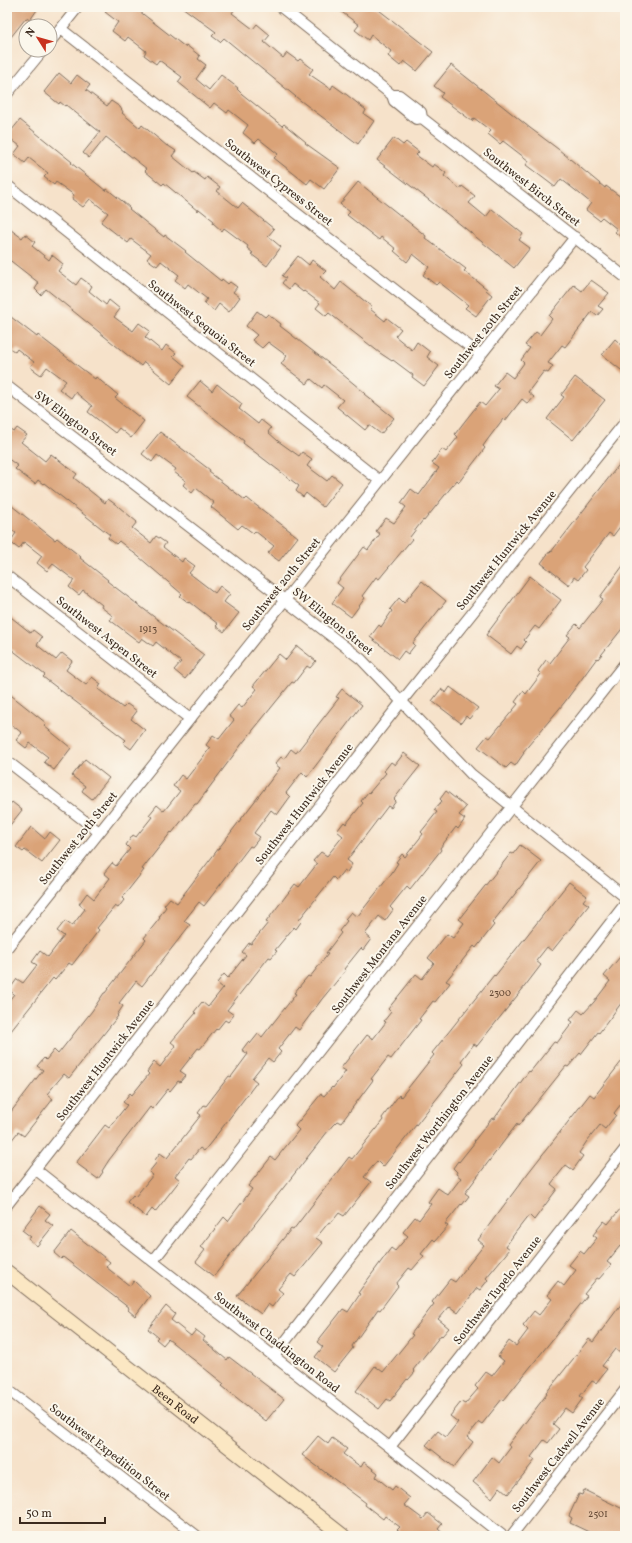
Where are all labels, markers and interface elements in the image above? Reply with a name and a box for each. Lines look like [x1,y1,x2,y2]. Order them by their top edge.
north arrow [18,18,58,58]
text: N [23,25,40,41]
street label: Southwest Cypress Street [221,136,336,230]
street label: Southwest Birch Street [479,145,583,231]
street label: Southwest Sequoia Street [144,277,259,371]
street label: Southwest 20th Street [441,283,527,383]
street label: SW Elington Street [31,387,120,460]
street label: Southwest Huntwick Avenue [453,487,561,614]
street label: Southwest 20th Street [239,535,325,635]
street label: SW Elington Street [289,584,376,659]
street label: Southwest Aspen Street [52,593,160,682]
house number: 1913 [139,622,157,636]
street label: Southwest Huntwick Avenue [252,740,358,869]
street label: Southwest 20th Street [36,789,122,889]
street label: Southwest Montana Avenue [328,892,431,1017]
house number: 2300 [489,986,511,1000]
street label: Southwest Huntwick Avenue [53,996,159,1125]
street label: Southwest Worthington Avenue [382,1052,498,1193]
street label: Southwest Tupelo Avenue [450,1233,546,1348]
street label: Southwest Chaddington Road [210,1289,343,1397]
street label: Been Road [148,1382,202,1429]
street label: Southwest Cadwell Avenue [509,1395,609,1516]
street label: Southwest Expedition Street [46,1401,173,1505]
scale bar [20,1499,105,1525]
text: 50 m [26,1506,52,1522]
house number: 2501 [588,1507,608,1521]

